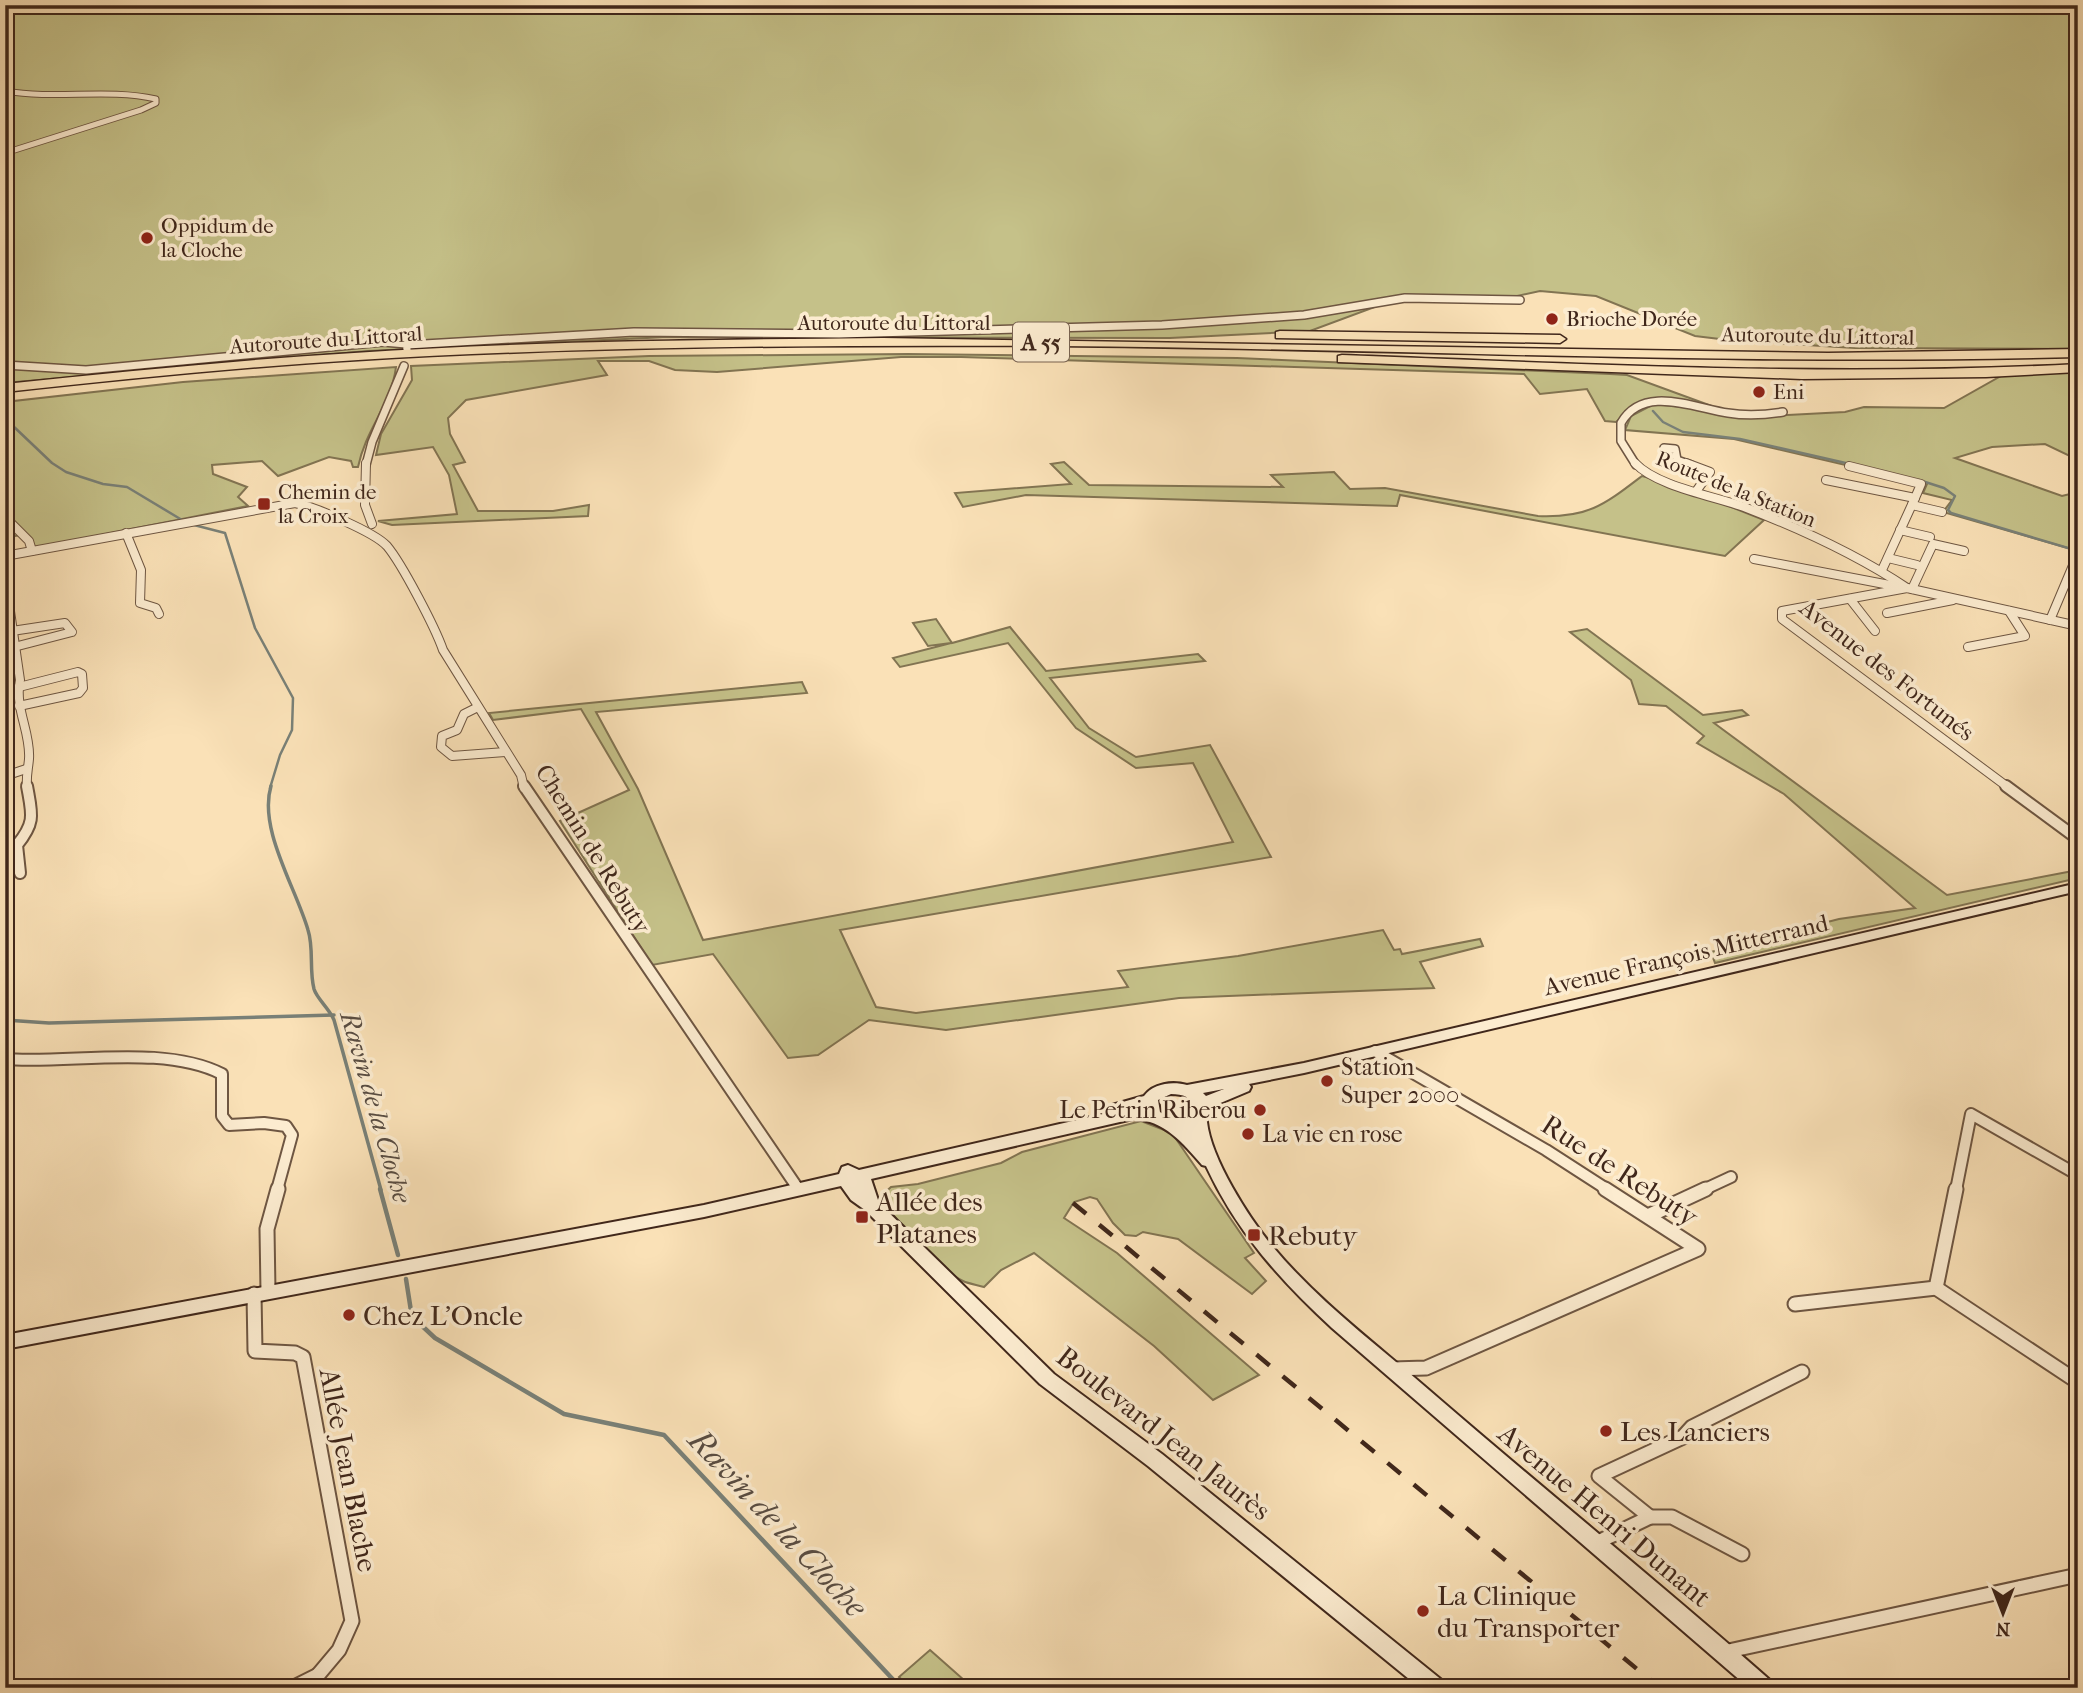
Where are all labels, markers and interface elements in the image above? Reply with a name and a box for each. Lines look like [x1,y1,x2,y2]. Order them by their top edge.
place label: Oppidum de la Cloche [160,214,274,262]
marker: Oppidum de la Cloche [139,230,155,246]
place label: Brioche Dorée [1566,307,1697,331]
street label: Autoroute du Littoral [796,311,991,335]
marker: Brioche Dorée [1544,311,1560,327]
street label: Autoroute du Littoral [228,321,423,359]
road number: A 55 [1013,322,1069,362]
street label: Autoroute du Littoral [1720,322,1915,350]
place label: Eni [1773,380,1804,404]
marker: Eni [1751,384,1767,400]
street label: Route de la Station [1653,446,1819,532]
place label: Chemin de la Croix [277,480,376,528]
marker: Chemin de la Croix [256,496,272,512]
street label: Avenue des Fortunés [1794,593,1980,747]
street label: Chemin de Rebuty [530,759,657,940]
street label: Avenue François Mitterrand [1540,908,1832,1003]
water label: Ravin de la Cloche [333,1006,418,1208]
place label: Station Super 2000 [1341,1053,1459,1109]
marker: Station Super 2000 [1319,1073,1335,1089]
place label: Le Petrin Riberou [1059,1096,1246,1124]
marker: Le Petrin Riberou [1252,1102,1268,1118]
street label: Rue de Rebuty [1535,1108,1705,1234]
place label: La vie en rose [1262,1120,1403,1148]
marker: La vie en rose [1240,1126,1256,1142]
place label: Allée des Platanes [875,1185,983,1250]
marker: Allée des Platanes [854,1209,870,1225]
place label: Rebuty [1268,1219,1358,1252]
marker: Rebuty [1246,1227,1262,1243]
place label: Chez L'Oncle [363,1299,523,1332]
marker: Chez L'Oncle [341,1307,357,1323]
street label: Boulevard Jean Jaurès [1050,1340,1277,1527]
street label: Allée Jean Blache [312,1365,384,1575]
place label: Les Lanciers [1620,1415,1770,1448]
street label: Avenue Henri Dunant [1491,1416,1718,1614]
water label: Ravin de la Cloche [680,1420,875,1626]
marker: Les Lanciers [1598,1423,1614,1439]
north arrow [1968,1578,2038,1648]
place label: La Clinique du Transporter [1437,1579,1620,1644]
marker: La Clinique du Transporter [1415,1603,1431,1619]
text: N [1995,1618,2010,1640]

